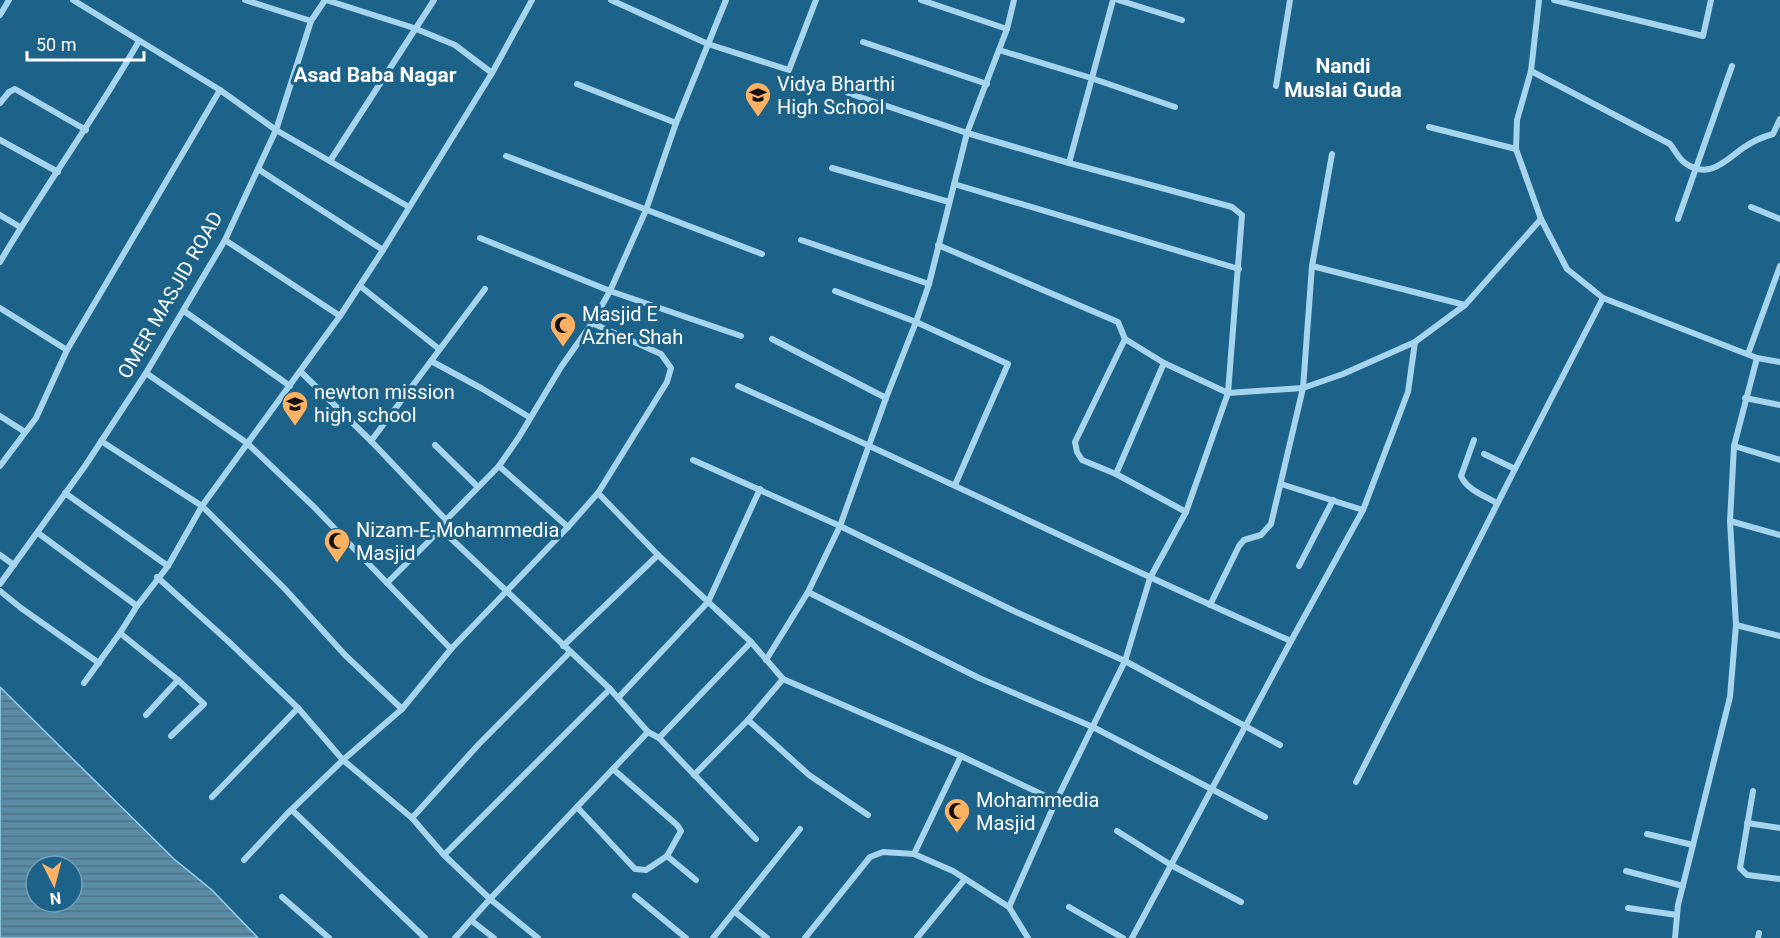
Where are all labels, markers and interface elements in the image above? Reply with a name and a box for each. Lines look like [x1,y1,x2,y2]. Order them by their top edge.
scale bar [27,24,144,62]
text: 50 m [36,34,76,55]
district label: Nandi Muslai Guda [1284,54,1402,102]
district label: Asad Baba Nagar [293,63,457,87]
place label: Vidya Bharthi High School [777,72,895,119]
school or university icon: Vidya Bharthi High School [743,80,773,118]
street label: OMER MASJID ROAD [112,207,228,383]
place label: Masjid E Azher Shah [582,302,683,349]
mosque icon: Masjid E Azher Shah [548,310,578,348]
place label: newton mission high school [314,380,455,427]
school or university icon: newton mission high school [280,389,310,427]
place label: Nizam-E-Mohammedia Masjid [356,518,559,565]
mosque icon: Nizam-E-Mohammedia Masjid [322,526,352,564]
place label: Mohammedia Masjid [976,788,1099,835]
mosque icon: Mohammedia Masjid [942,796,972,834]
north arrow [24,854,84,914]
text: N [49,888,62,908]

